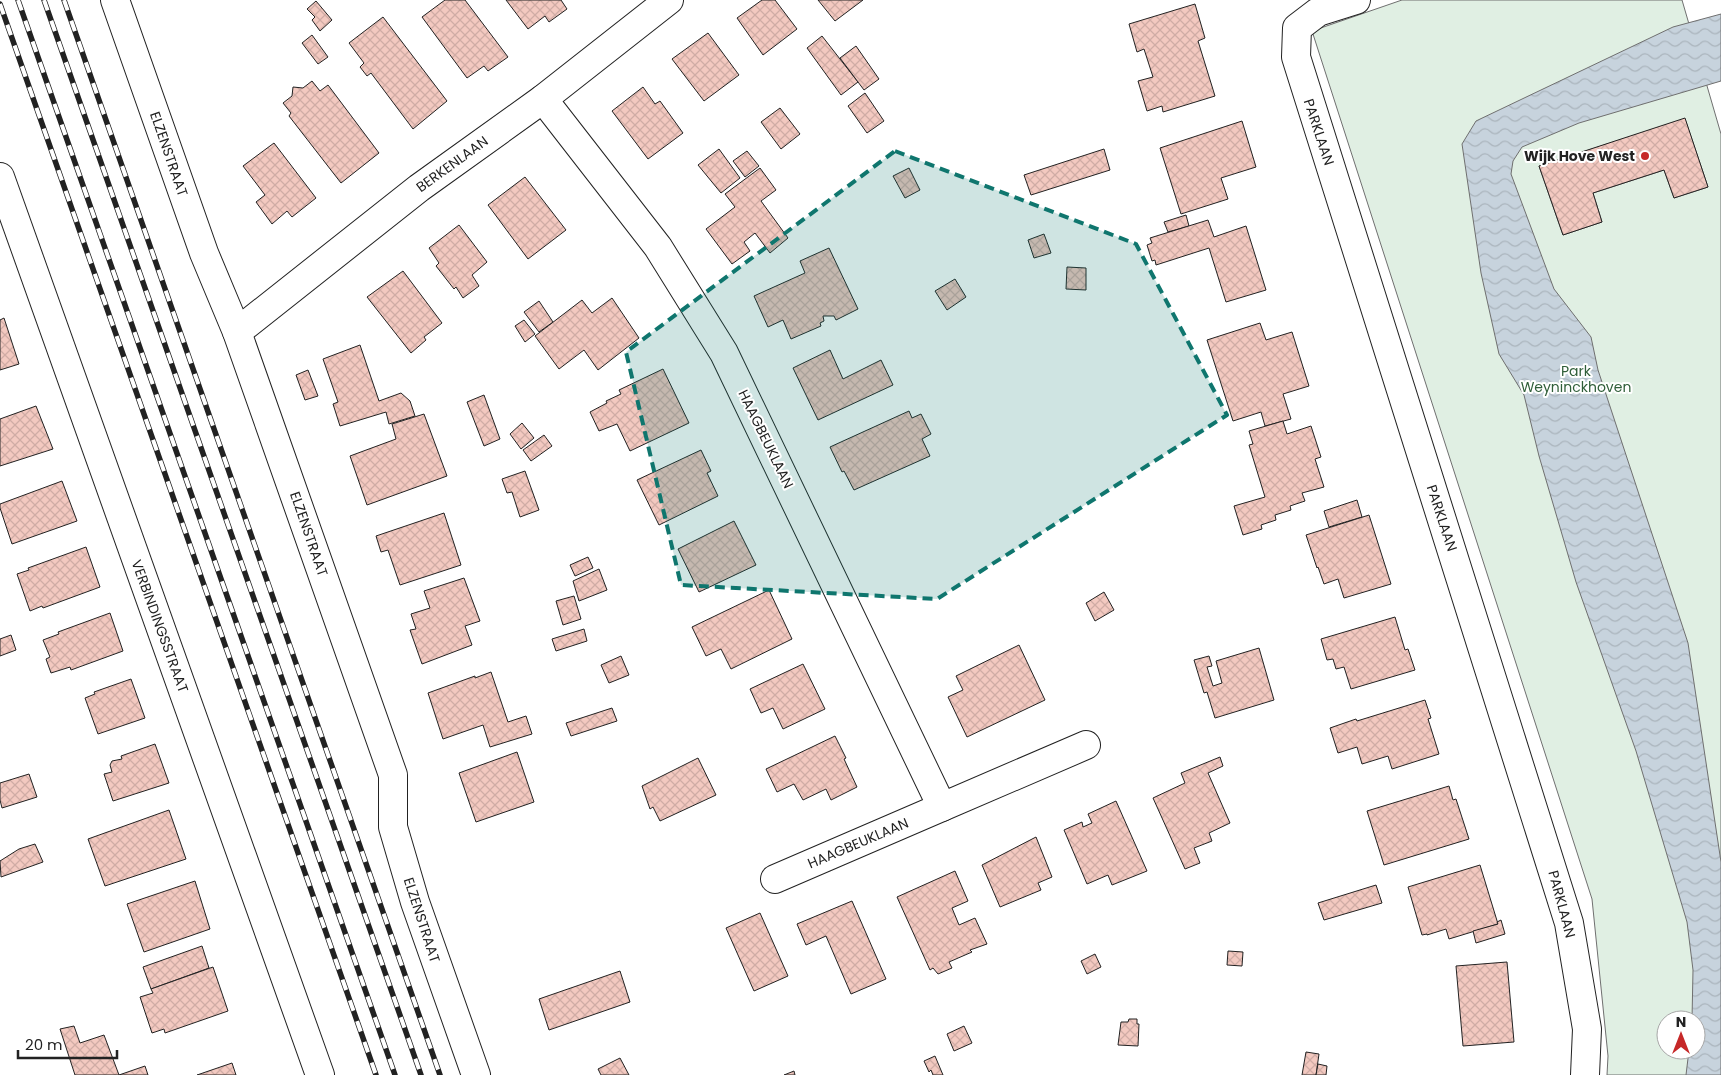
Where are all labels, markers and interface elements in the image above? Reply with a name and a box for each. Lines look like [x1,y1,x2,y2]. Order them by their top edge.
street label: PARKLAAN [1299,96,1339,168]
street label: ELZENSTRAAT [145,109,193,200]
street label: BERKENLAAN [412,131,492,197]
place label: Wijk Hove West [1524,146,1635,166]
marker: Wijk Hove West [1639,150,1651,162]
park label: Park Weyninckhoven [1521,361,1631,397]
street label: HAAGBEUKLAAN [733,386,799,492]
street label: PARKLAAN [1422,482,1462,554]
street label: ELZENSTRAAT [285,489,333,580]
street label: VERBINDINGSSTRAAT [127,557,193,696]
street label: HAAGBEUKLAAN [804,813,912,873]
street label: PARKLAAN [1543,868,1581,940]
street label: ELZENSTRAAT [399,875,445,966]
north arrow [1656,1010,1706,1060]
text: N [1676,1012,1686,1032]
scale bar [18,1028,116,1060]
text: 20 m [25,1034,63,1055]

